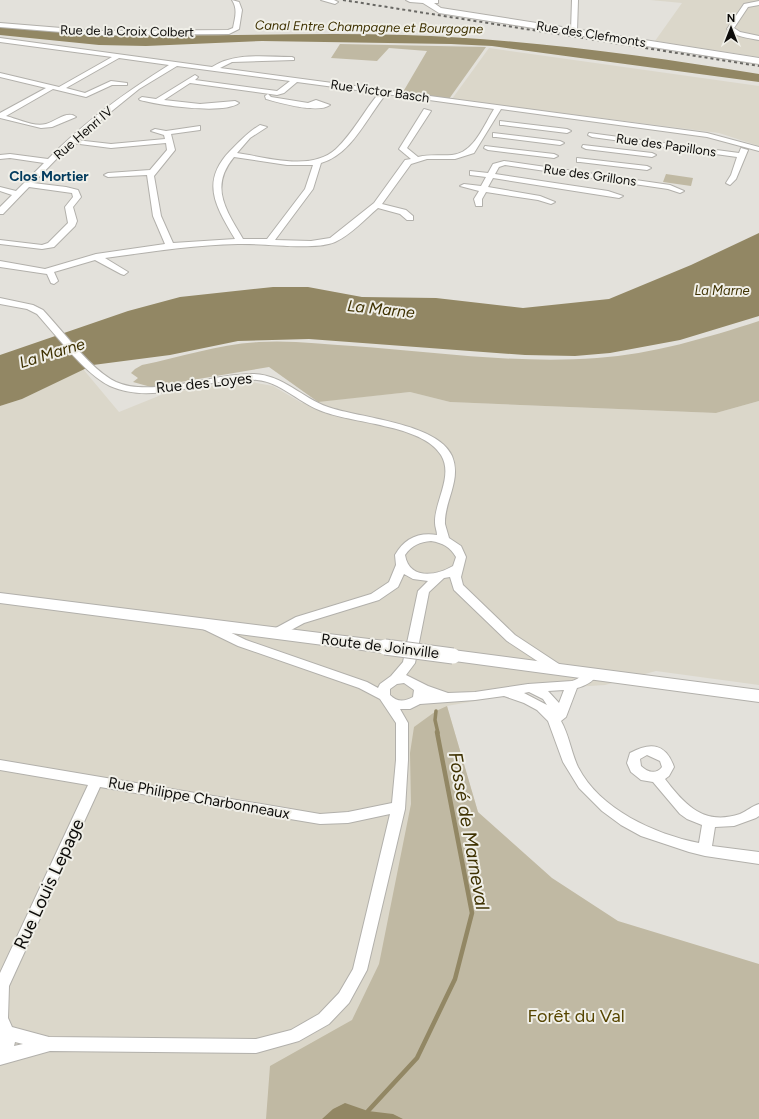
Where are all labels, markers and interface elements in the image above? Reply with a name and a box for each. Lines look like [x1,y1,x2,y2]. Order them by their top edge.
north arrow [711,8,751,48]
text: N [727,12,735,25]
water label: Canal Entre Champagne et Bourgogne [255,18,483,36]
street label: Rue des Clefmonts [535,18,647,50]
street label: Rue de la Croix Colbert [60,22,194,40]
street label: Rue Victor Basch [330,77,430,105]
street label: Rue Henri IV [51,103,115,163]
street label: Rue des Papillons [615,131,717,159]
street label: Rue des Grillons [543,161,637,189]
district label: Clos Mortier [9,168,89,185]
water label: La Marne [694,283,750,298]
water label: La Marne [346,296,416,322]
water label: La Marne [17,334,87,372]
street label: Rue des Loyes [155,369,253,397]
street label: Route de Joinville [320,630,440,662]
water label: Fossé de Marneval [444,750,494,913]
street label: Rue Philippe Charbonneaux [107,773,291,823]
street label: Rue Louis Lepage [9,815,89,953]
park label: Forêt du Val [527,1005,625,1027]

